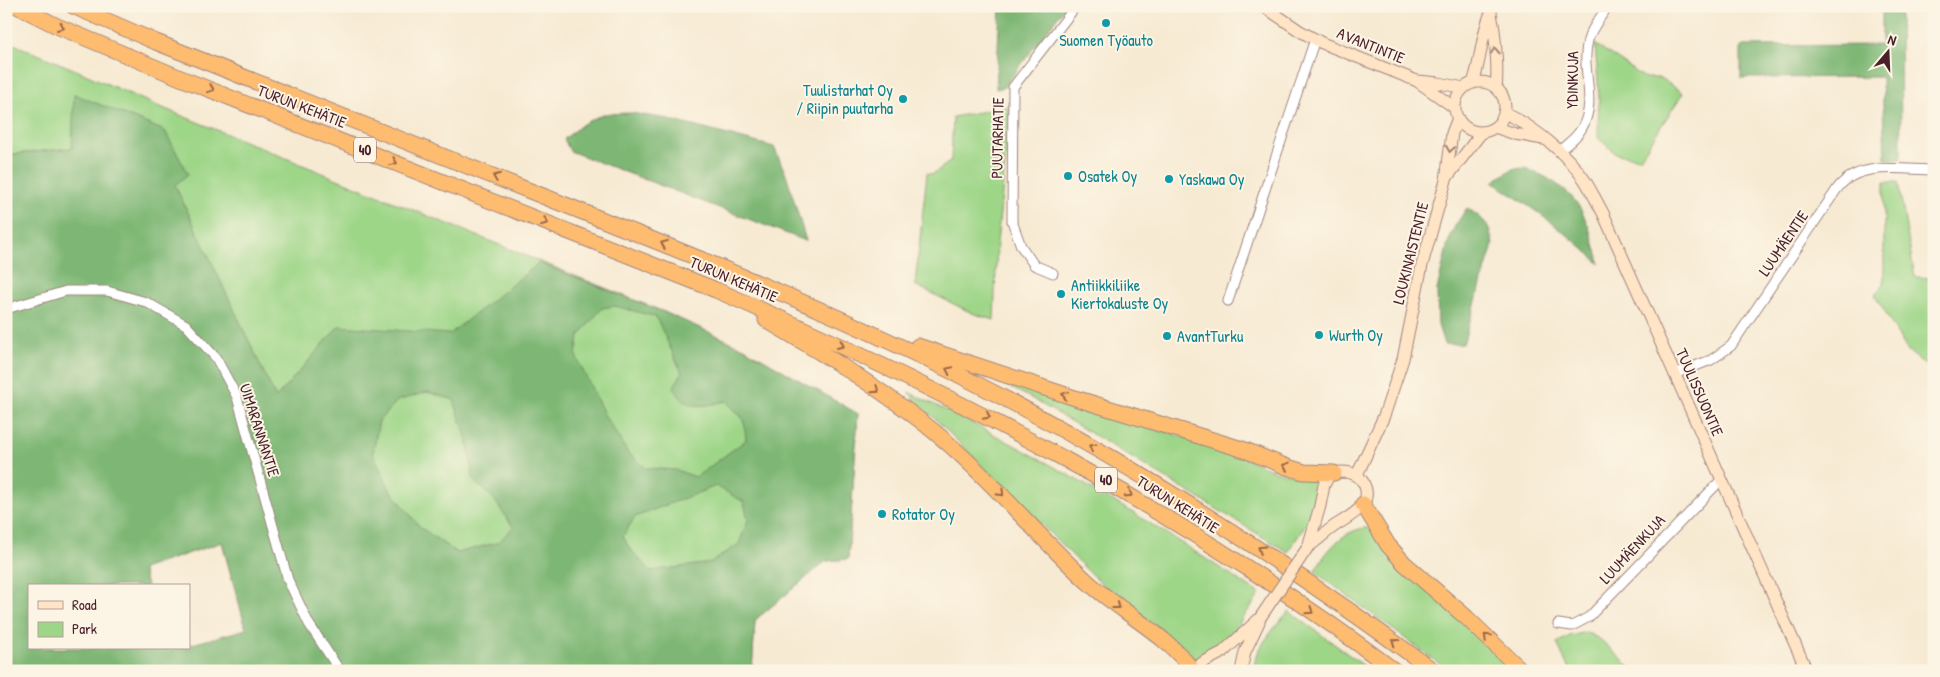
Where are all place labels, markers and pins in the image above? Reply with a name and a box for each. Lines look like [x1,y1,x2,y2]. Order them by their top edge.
marker: Suomen Työauto [1100,17,1112,29]
place label: Suomen Työauto [1059,29,1153,51]
place label: Tuulistarhat Oy / Riipin puutarha [796,79,893,119]
marker: Tuulistarhat Oy / Riipin puutarha [897,93,909,105]
place label: Osatek Oy [1078,165,1137,187]
place label: Yaskawa Oy [1179,168,1245,190]
marker: Osatek Oy [1062,170,1074,182]
marker: Yaskawa Oy [1163,173,1175,185]
place label: Antiikkiliike Kiertokaluste Oy [1071,274,1169,314]
marker: Antiikkiliike Kiertokaluste Oy [1055,288,1067,300]
place label: Wurth Oy [1329,324,1383,346]
place label: AvantTurku [1177,325,1244,347]
marker: Wurth Oy [1313,329,1325,341]
marker: AvantTurku [1161,330,1173,342]
place label: Rotator Oy [892,503,955,525]
marker: Rotator Oy [876,508,888,520]

